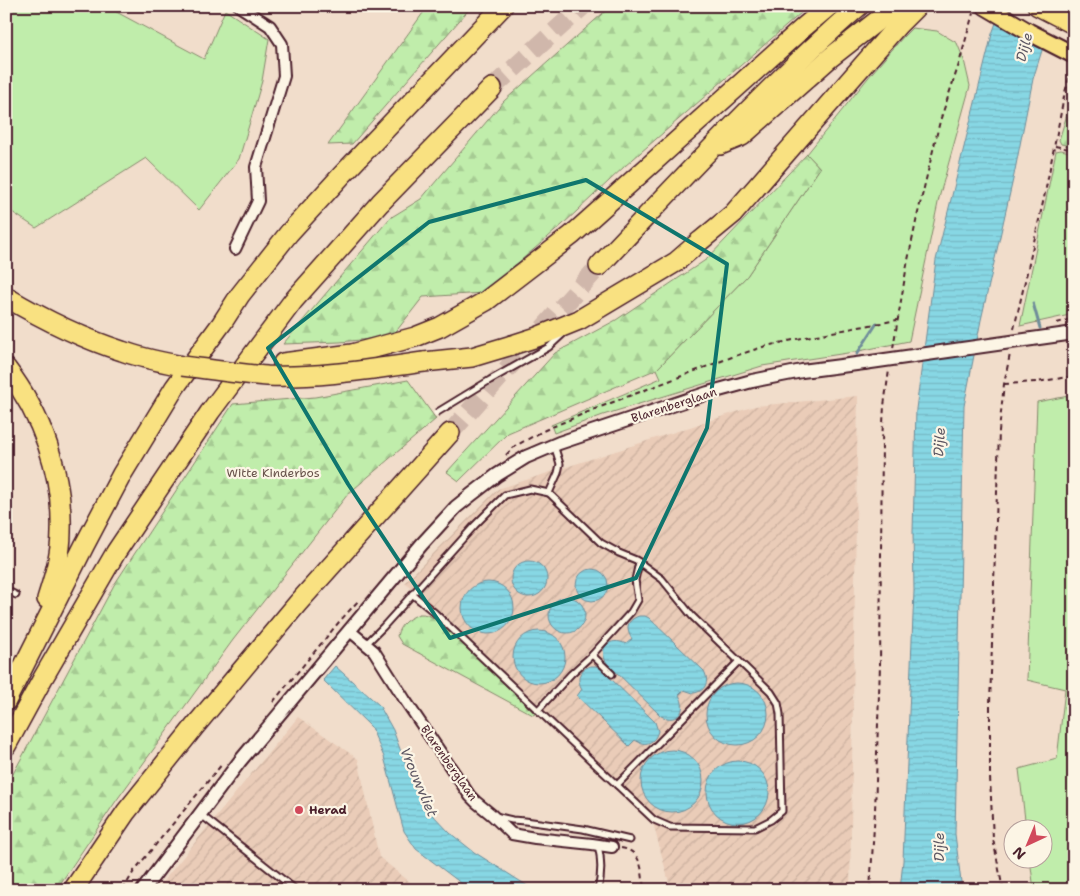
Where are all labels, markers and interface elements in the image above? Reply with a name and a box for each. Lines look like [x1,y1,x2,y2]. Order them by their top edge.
water label: Dijle [1012,30,1037,64]
street label: Blarenberglaan [629,384,719,426]
water label: Dijle [929,427,949,457]
park label: Witte Kinderbos [226,465,320,481]
street label: Blarenberglaan [417,722,481,804]
water label: Vrouwvliet [396,744,442,820]
place label: Herad [309,802,347,818]
marker: Herad [293,804,305,816]
north arrow [1002,818,1052,868]
water label: Dijle [930,832,948,862]
text: N [1009,843,1029,864]

